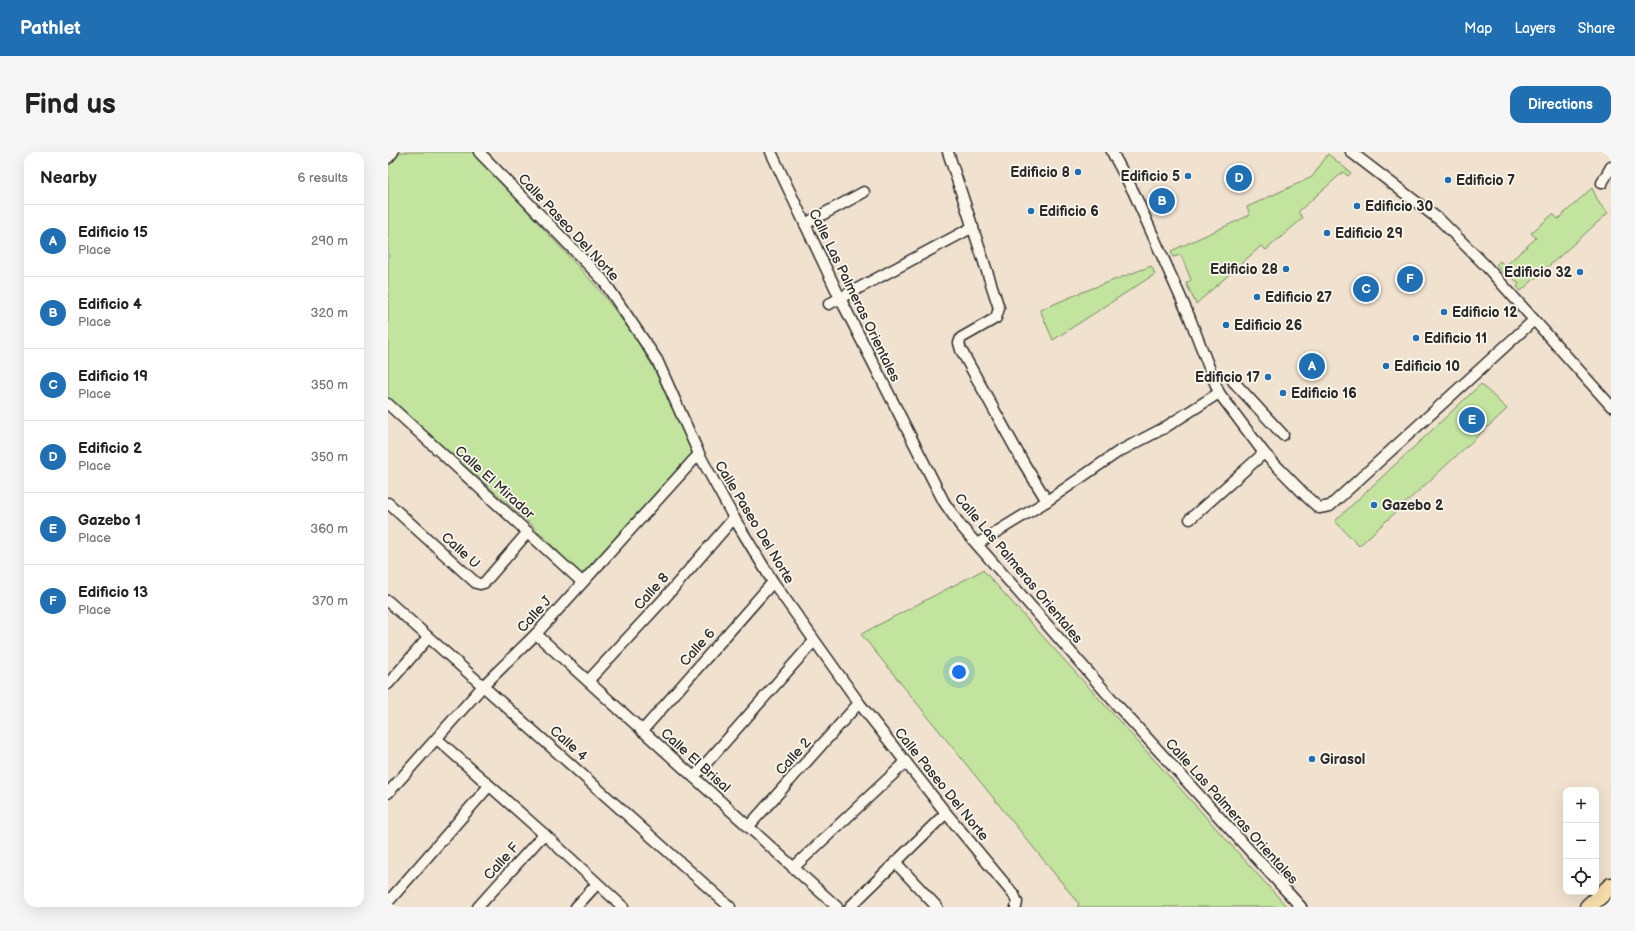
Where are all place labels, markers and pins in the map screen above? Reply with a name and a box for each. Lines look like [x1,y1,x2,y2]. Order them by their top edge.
pin: D [1226,163,1252,193]
place label: Edificio 8 [1010,164,1070,181]
marker: Edificio 8 [1073,167,1083,177]
place label: Edificio 5 [1121,168,1180,185]
marker: Edificio 5 [1183,171,1193,181]
place label: Edificio 7 [1456,172,1515,189]
marker: Edificio 7 [1443,175,1453,185]
pin: B [1149,186,1175,216]
place label: Edificio 30 [1365,198,1433,215]
marker: Edificio 30 [1352,201,1362,211]
place label: Edificio 6 [1039,203,1099,220]
marker: Edificio 6 [1026,206,1036,216]
place label: Edificio 29 [1335,225,1403,242]
marker: Edificio 29 [1322,228,1332,238]
place label: Edificio 28 [1210,261,1278,278]
marker: Edificio 28 [1281,264,1291,274]
pin: F [1397,264,1423,294]
place label: Edificio 32 [1504,264,1573,281]
marker: Edificio 32 [1575,267,1585,277]
pin: C [1353,274,1379,304]
place label: Edificio 27 [1265,289,1332,306]
marker: Edificio 27 [1252,292,1262,302]
place label: Edificio 12 [1452,304,1518,321]
marker: Edificio 12 [1439,307,1449,317]
place label: Edificio 26 [1234,317,1302,334]
marker: Edificio 26 [1221,320,1231,330]
place label: Edificio 11 [1424,330,1487,347]
marker: Edificio 11 [1411,333,1421,343]
pin: A [1299,351,1325,381]
place label: Edificio 10 [1394,358,1460,375]
marker: Edificio 10 [1381,361,1391,371]
place label: Edificio 17 [1195,369,1260,386]
marker: Edificio 17 [1263,372,1273,382]
place label: Edificio 16 [1291,385,1357,402]
marker: Edificio 16 [1278,388,1288,398]
pin: E [1459,405,1485,435]
place label: Gazebo 2 [1382,497,1444,514]
marker: Gazebo 2 [1369,500,1379,510]
place label: Girasol [1320,751,1365,768]
marker: Girasol [1307,754,1317,764]

